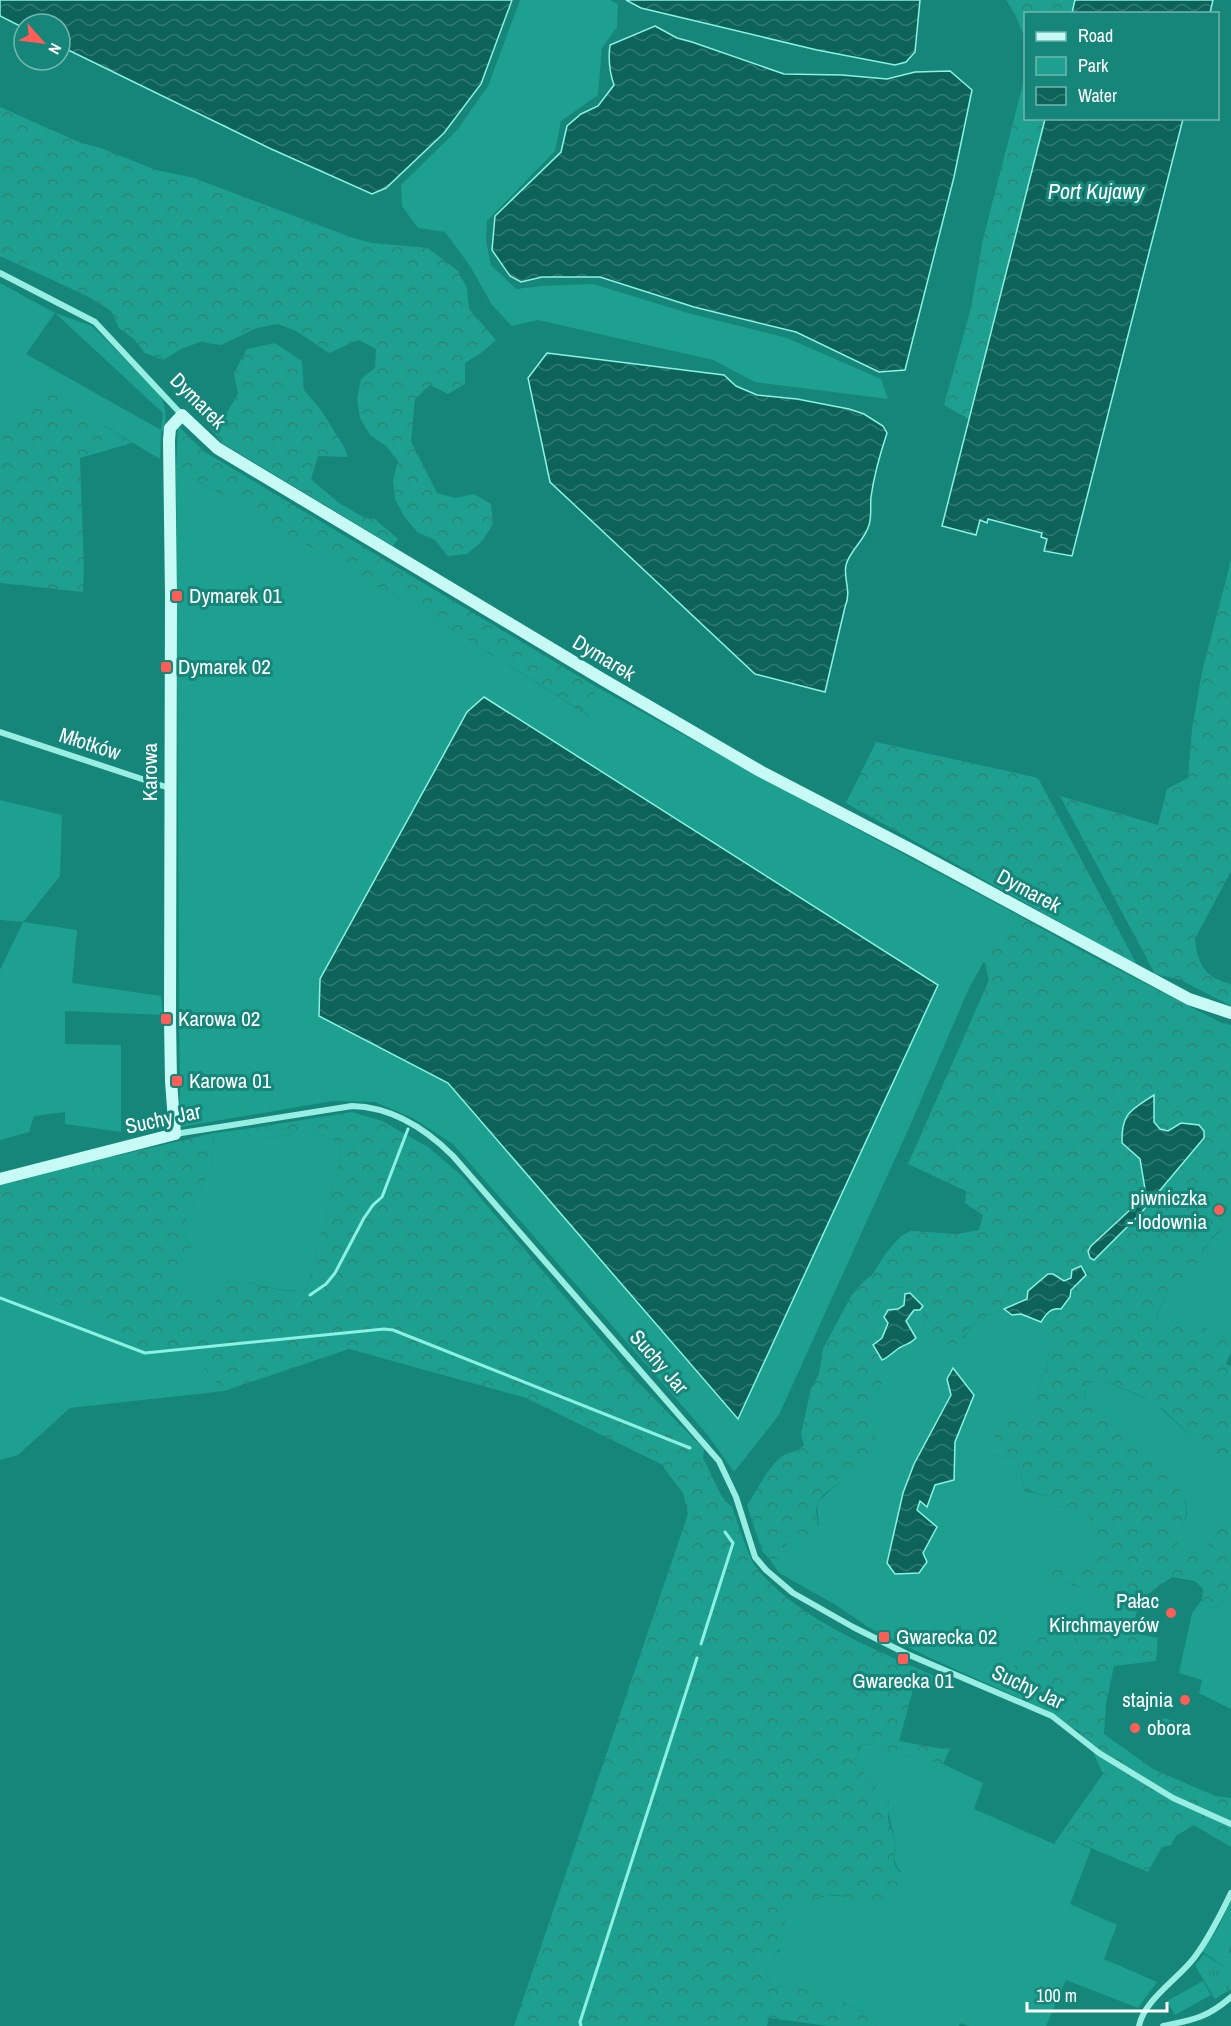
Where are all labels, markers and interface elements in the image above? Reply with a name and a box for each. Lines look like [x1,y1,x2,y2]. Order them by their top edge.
north arrow [12,12,72,72]
legend [1024,12,1219,120]
text: Road [1078,23,1113,48]
text: N [43,40,67,58]
text: Park [1078,53,1109,78]
text: Water [1078,83,1117,108]
water label: Port Kujawy [1048,176,1145,206]
street label: Dymarek [164,366,233,436]
place label: Dymarek 01 [189,581,282,610]
marker: Dymarek 01 [170,589,184,603]
street label: Dymarek [567,627,642,688]
place label: Dymarek 02 [178,652,271,681]
marker: Dymarek 02 [159,660,173,674]
street label: Młotków [56,720,125,767]
street label: Karowa [135,742,164,801]
street label: Dymarek [992,862,1067,920]
place label: Karowa 02 [178,1004,260,1033]
marker: Karowa 02 [159,1012,173,1026]
place label: Karowa 01 [189,1066,272,1095]
marker: Karowa 01 [170,1074,184,1088]
street label: Suchy Jar [122,1096,204,1141]
place label: piwniczka - lodownia [1128,1183,1207,1236]
marker: piwniczka - lodownia [1212,1203,1226,1217]
street label: Suchy Jar [623,1323,696,1400]
place label: Pałac Kirchmayerów [1049,1586,1160,1639]
marker: Pałac Kirchmayerów [1164,1606,1178,1620]
place label: Gwarecka 02 [896,1622,997,1651]
marker: Gwarecka 02 [877,1630,891,1644]
marker: Gwarecka 01 [896,1652,910,1666]
street label: Suchy Jar [987,1657,1069,1716]
place label: Gwarecka 01 [852,1666,954,1695]
place label: stajnia [1122,1685,1173,1714]
marker: stajnia [1178,1693,1192,1707]
place label: obora [1147,1713,1191,1742]
marker: obora [1128,1721,1142,1735]
scale bar [1027,1975,1166,2013]
text: 100 m [1036,1983,1077,2008]

